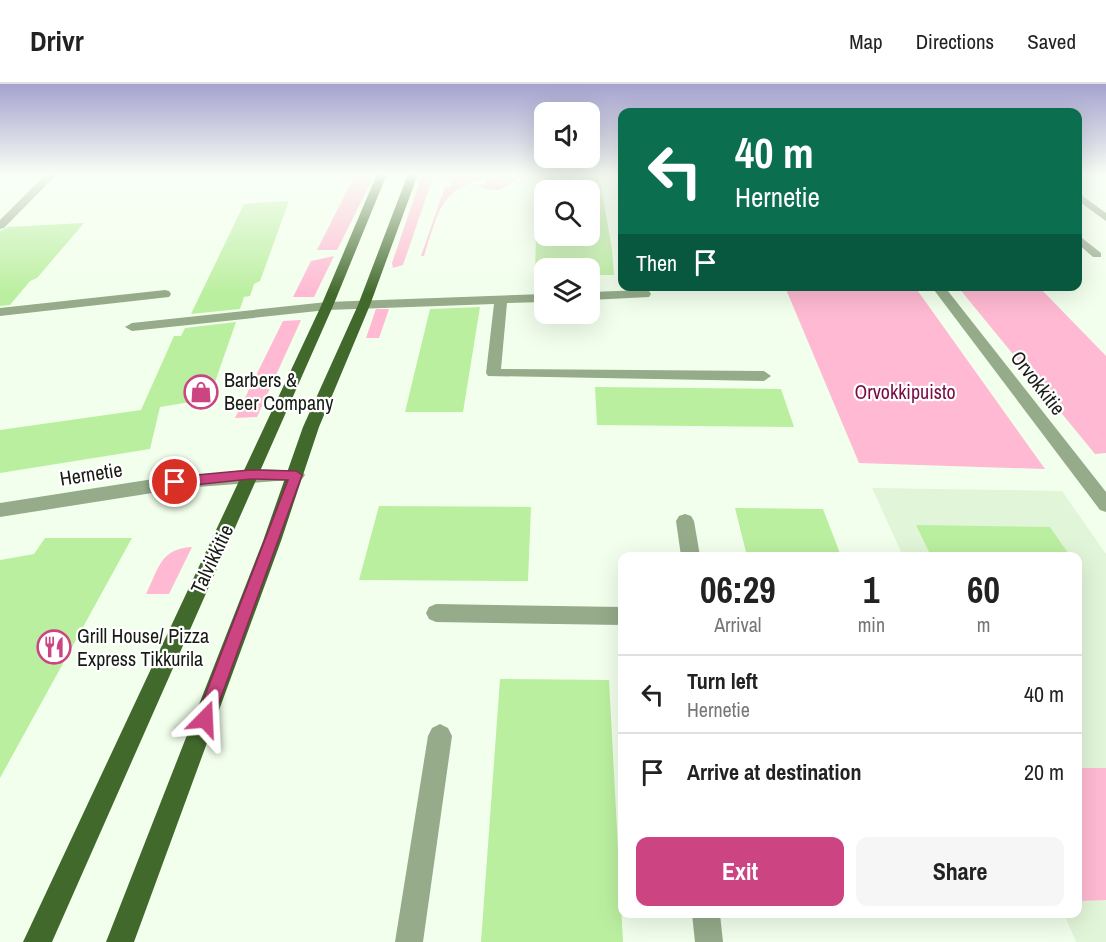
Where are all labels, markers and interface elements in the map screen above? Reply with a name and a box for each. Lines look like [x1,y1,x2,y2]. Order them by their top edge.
text: Drivr [30,22,84,60]
text: Map [849,27,883,56]
text: Directions [916,27,994,56]
text: Saved [1027,27,1076,56]
map controls [534,102,600,324]
button: sound [534,102,600,168]
text: 40 m [735,125,814,181]
icon: left [636,132,714,210]
text: Hernetie [735,179,820,215]
button: search [534,180,600,246]
icon: arrive [689,246,722,279]
text: Then [636,248,677,278]
button: layers [534,258,600,324]
street label: Orvokkitie [1005,345,1072,420]
place label: Barbers & Beer Company [224,366,334,416]
shop icon: Barbers & Beer Company [183,374,219,410]
park label: Orvokkipuisto [854,378,956,405]
street label: Hernetie [58,455,124,492]
pin [149,456,200,507]
icon: arrive [158,465,191,498]
street label: Talvikkitie [184,520,239,598]
text: 06:29 [700,566,776,614]
text: 1 [863,566,880,614]
text: 60 [967,566,1000,614]
text: Arrival [714,611,762,638]
text: min [858,611,885,638]
text: m [977,611,990,638]
place label: Grill House/ Pizza Express Tikkurila [77,622,209,672]
restaurant icon: Grill House/ Pizza Express Tikkurila [36,629,72,665]
text: Turn left [687,666,758,696]
icon: left [636,678,669,711]
text: 40 m [1024,679,1064,709]
position arrow [173,687,237,751]
text: Hernetie [687,696,750,723]
icon: arrive [636,756,669,789]
text: Arrive at destination [687,757,861,787]
text: 20 m [1024,757,1064,787]
button: Exit [636,837,844,906]
button: Share [856,837,1064,906]

